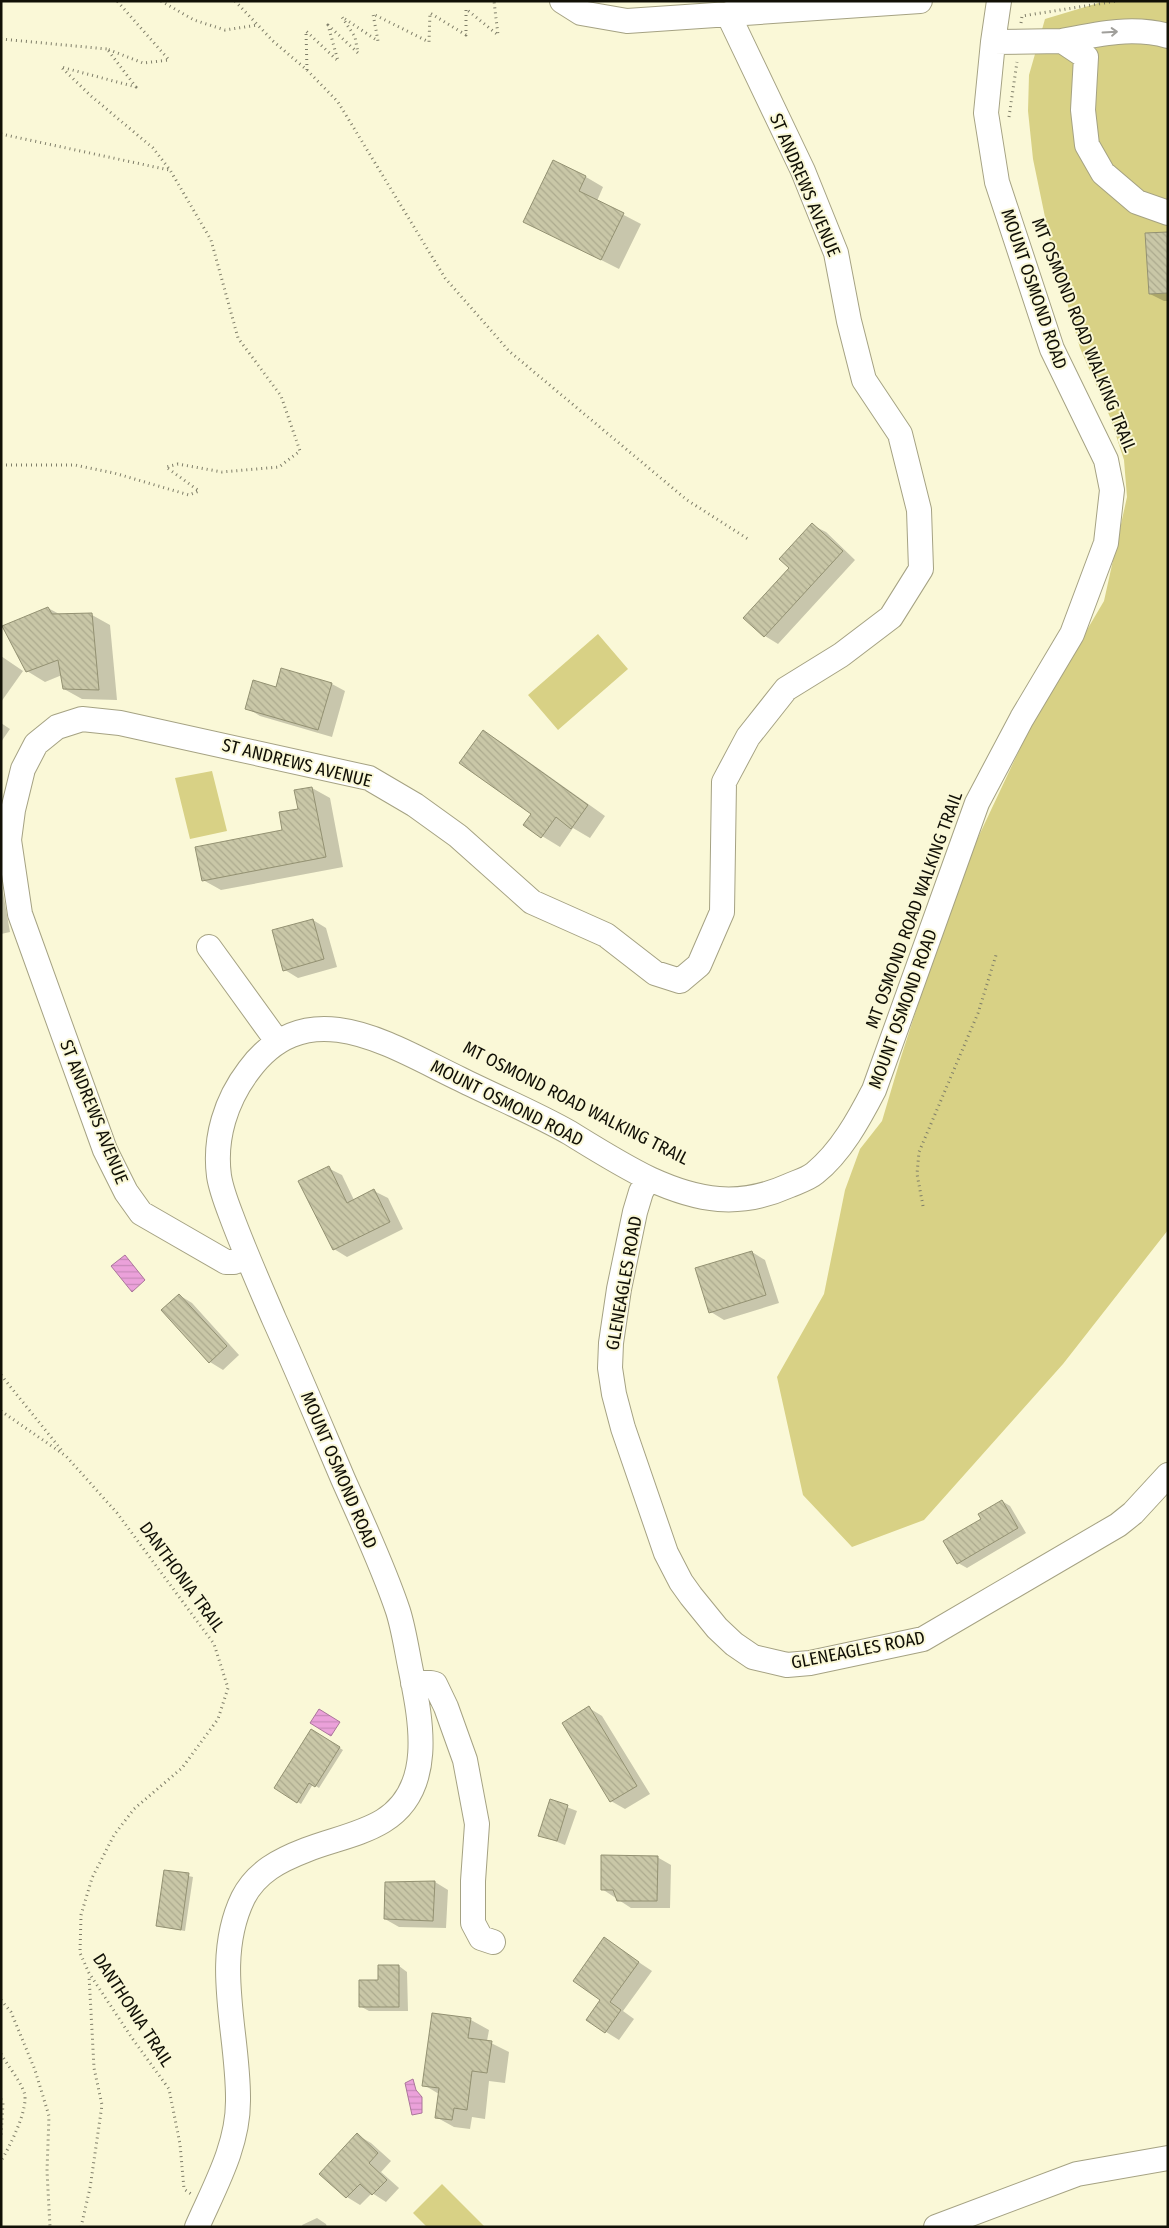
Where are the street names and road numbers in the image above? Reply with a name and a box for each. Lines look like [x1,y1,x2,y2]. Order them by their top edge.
street label: ST ANDREWS AVENUE [765,110,845,260]
street label: MOUNT OSMOND ROAD [996,206,1072,372]
street label: MT OSMOND ROAD WALKING TRAIL [1027,215,1141,455]
street label: ST ANDREWS AVENUE [220,734,374,792]
street label: MT OSMOND ROAD WALKING TRAIL [861,788,967,1031]
street label: MOUNT OSMOND ROAD [864,926,942,1092]
street label: MT OSMOND ROAD WALKING TRAIL [459,1036,693,1170]
street label: ST ANDREWS AVENUE [55,1037,133,1187]
street label: MOUNT OSMOND ROAD [427,1055,587,1151]
street label: GLENEAGLES ROAD [601,1214,647,1352]
street label: MOUNT OSMOND ROAD [296,1388,382,1552]
street label: DANTHONIA TRAIL [135,1518,229,1636]
street label: GLENEAGLES ROAD [789,1626,927,1674]
street label: DANTHONIA TRAIL [88,1949,178,2071]

